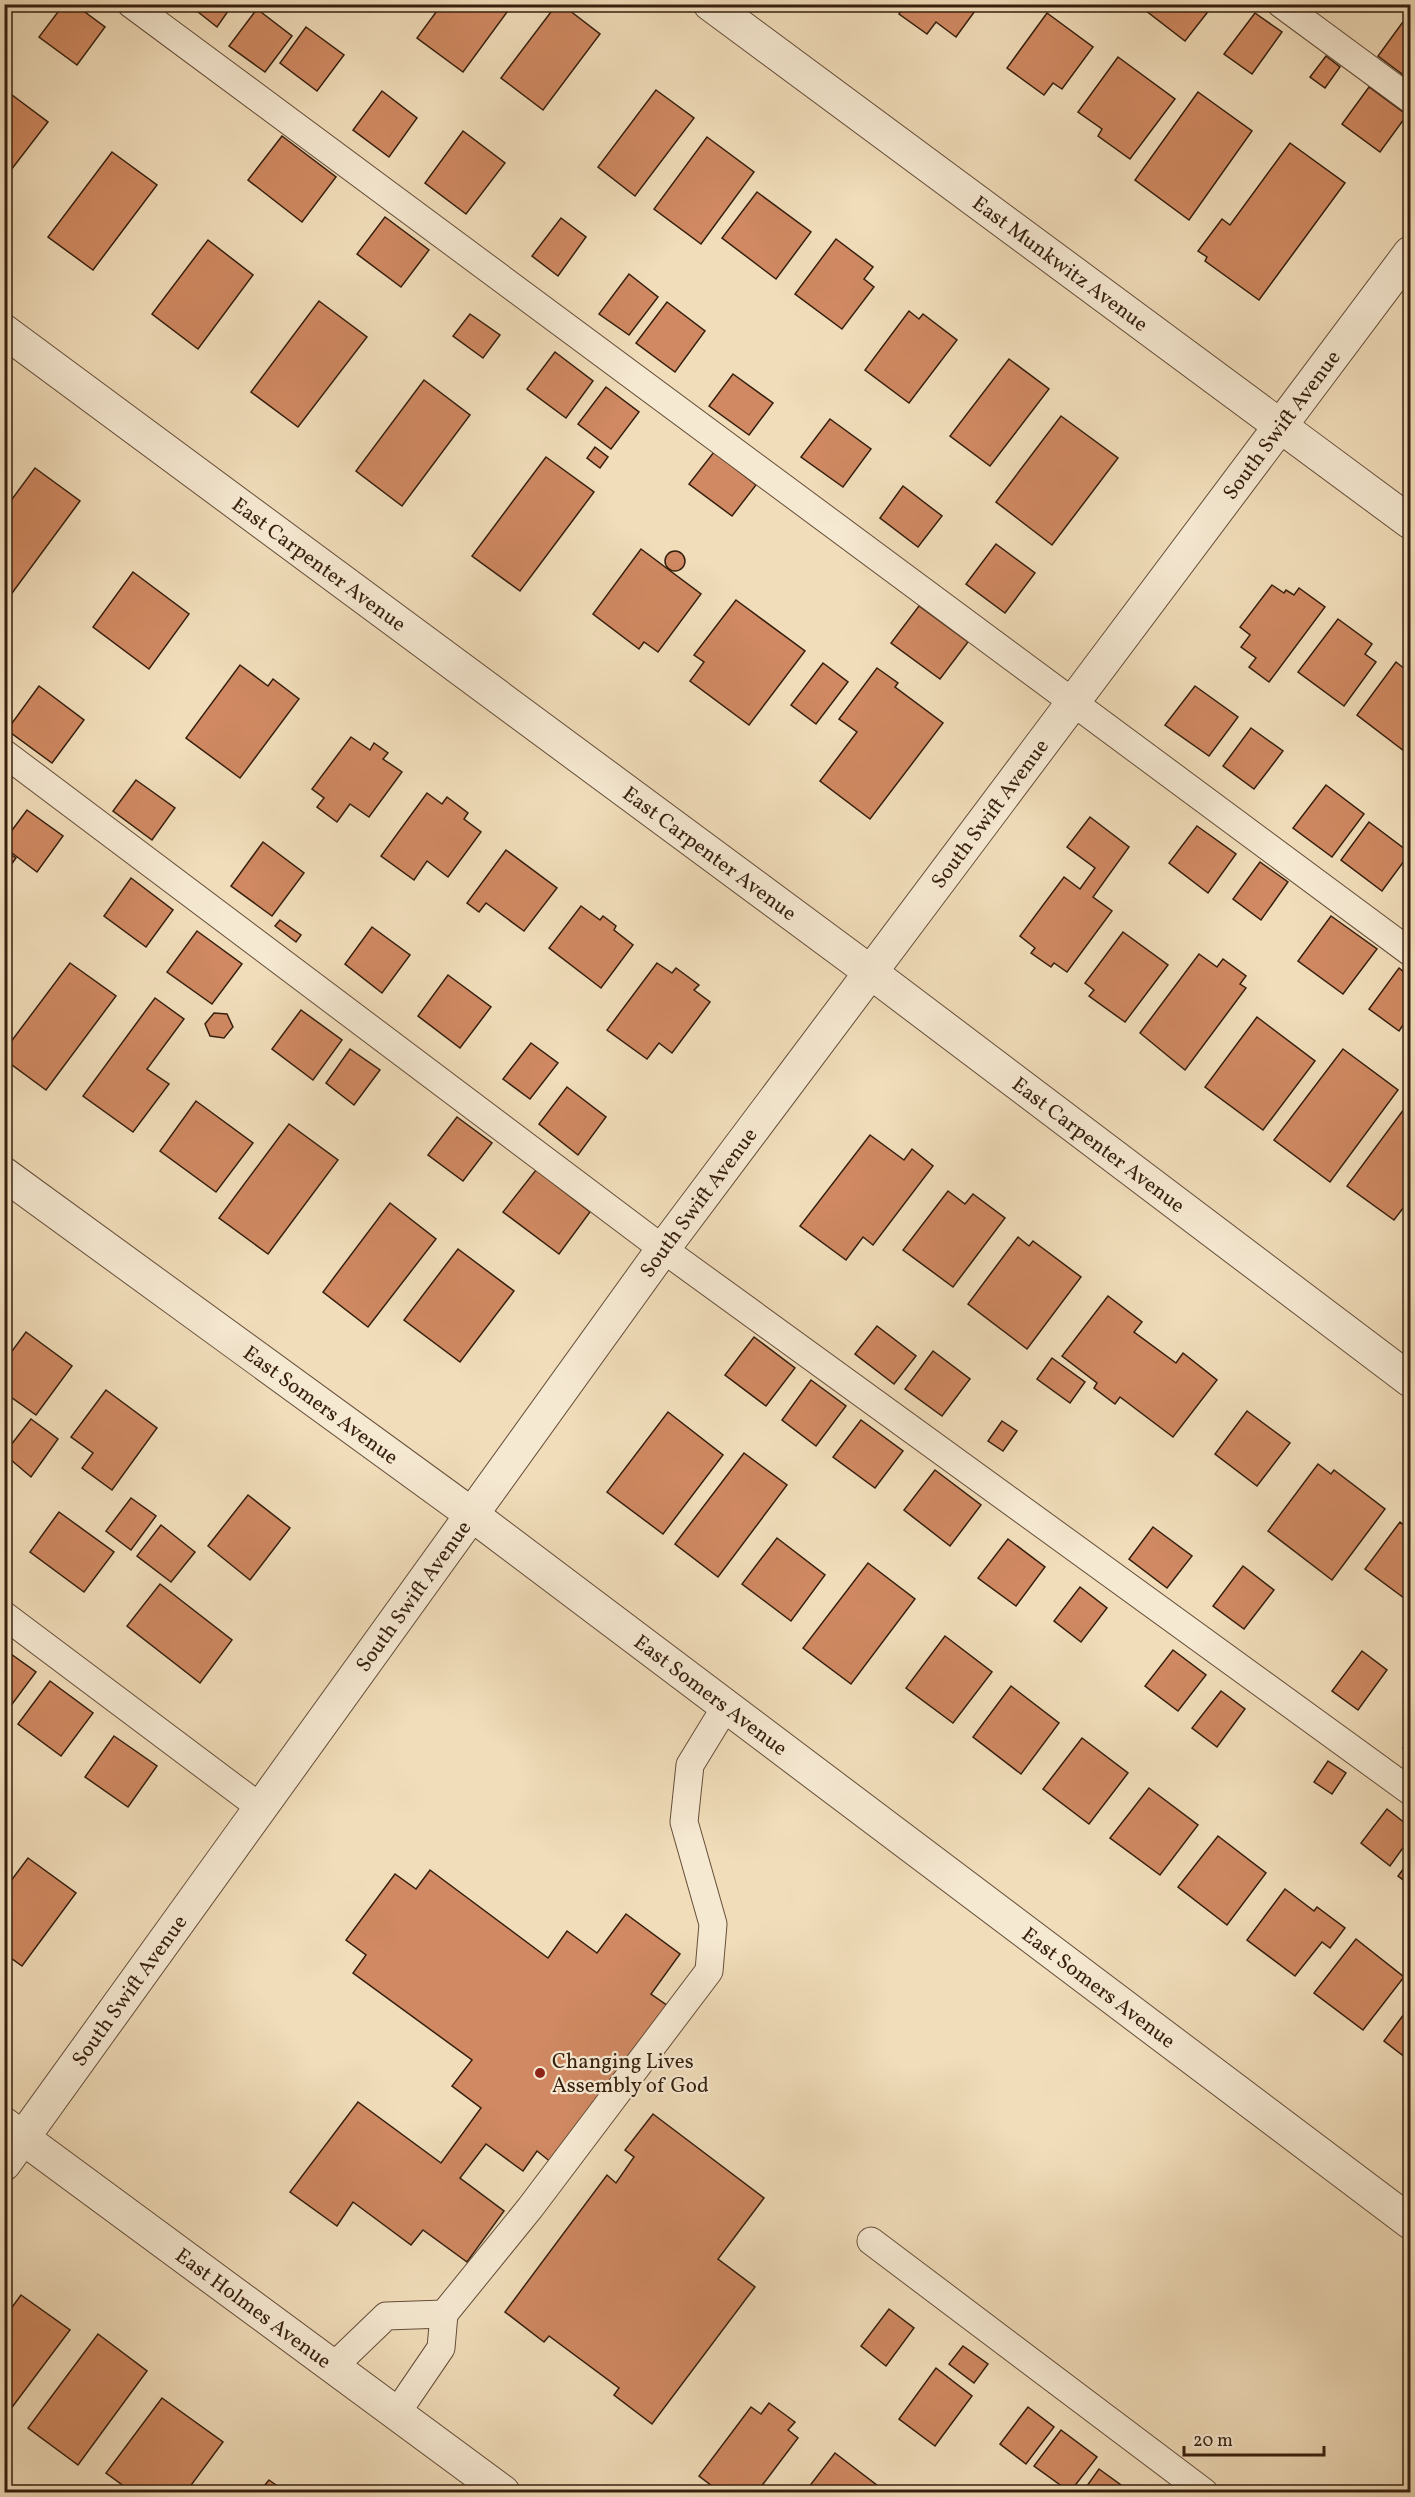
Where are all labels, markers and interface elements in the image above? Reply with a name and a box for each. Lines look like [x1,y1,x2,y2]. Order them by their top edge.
street label: East Munkwitz Avenue [966,190,1153,339]
street label: South Swift Avenue [1217,345,1348,506]
street label: East Carpenter Avenue [225,491,411,640]
street label: South Swift Avenue [925,734,1057,895]
street label: East Carpenter Avenue [616,780,802,929]
street label: East Carpenter Avenue [1005,1071,1190,1221]
street label: South Swift Avenue [634,1122,765,1284]
street label: East Somers Avenue [236,1340,404,1472]
street label: South Swift Avenue [350,1515,479,1679]
street label: East Somers Avenue [627,1629,793,1764]
street label: South Swift Avenue [66,1910,195,2073]
street label: East Somers Avenue [1015,1921,1181,2056]
place label: Changing Lives Assembly of God [552,2048,709,2101]
marker: Changing Lives Assembly of God [533,2066,547,2080]
street label: East Holmes Avenue [169,2242,337,2376]
scale bar [1184,2419,1324,2457]
text: 20 m [1193,2429,1233,2454]

